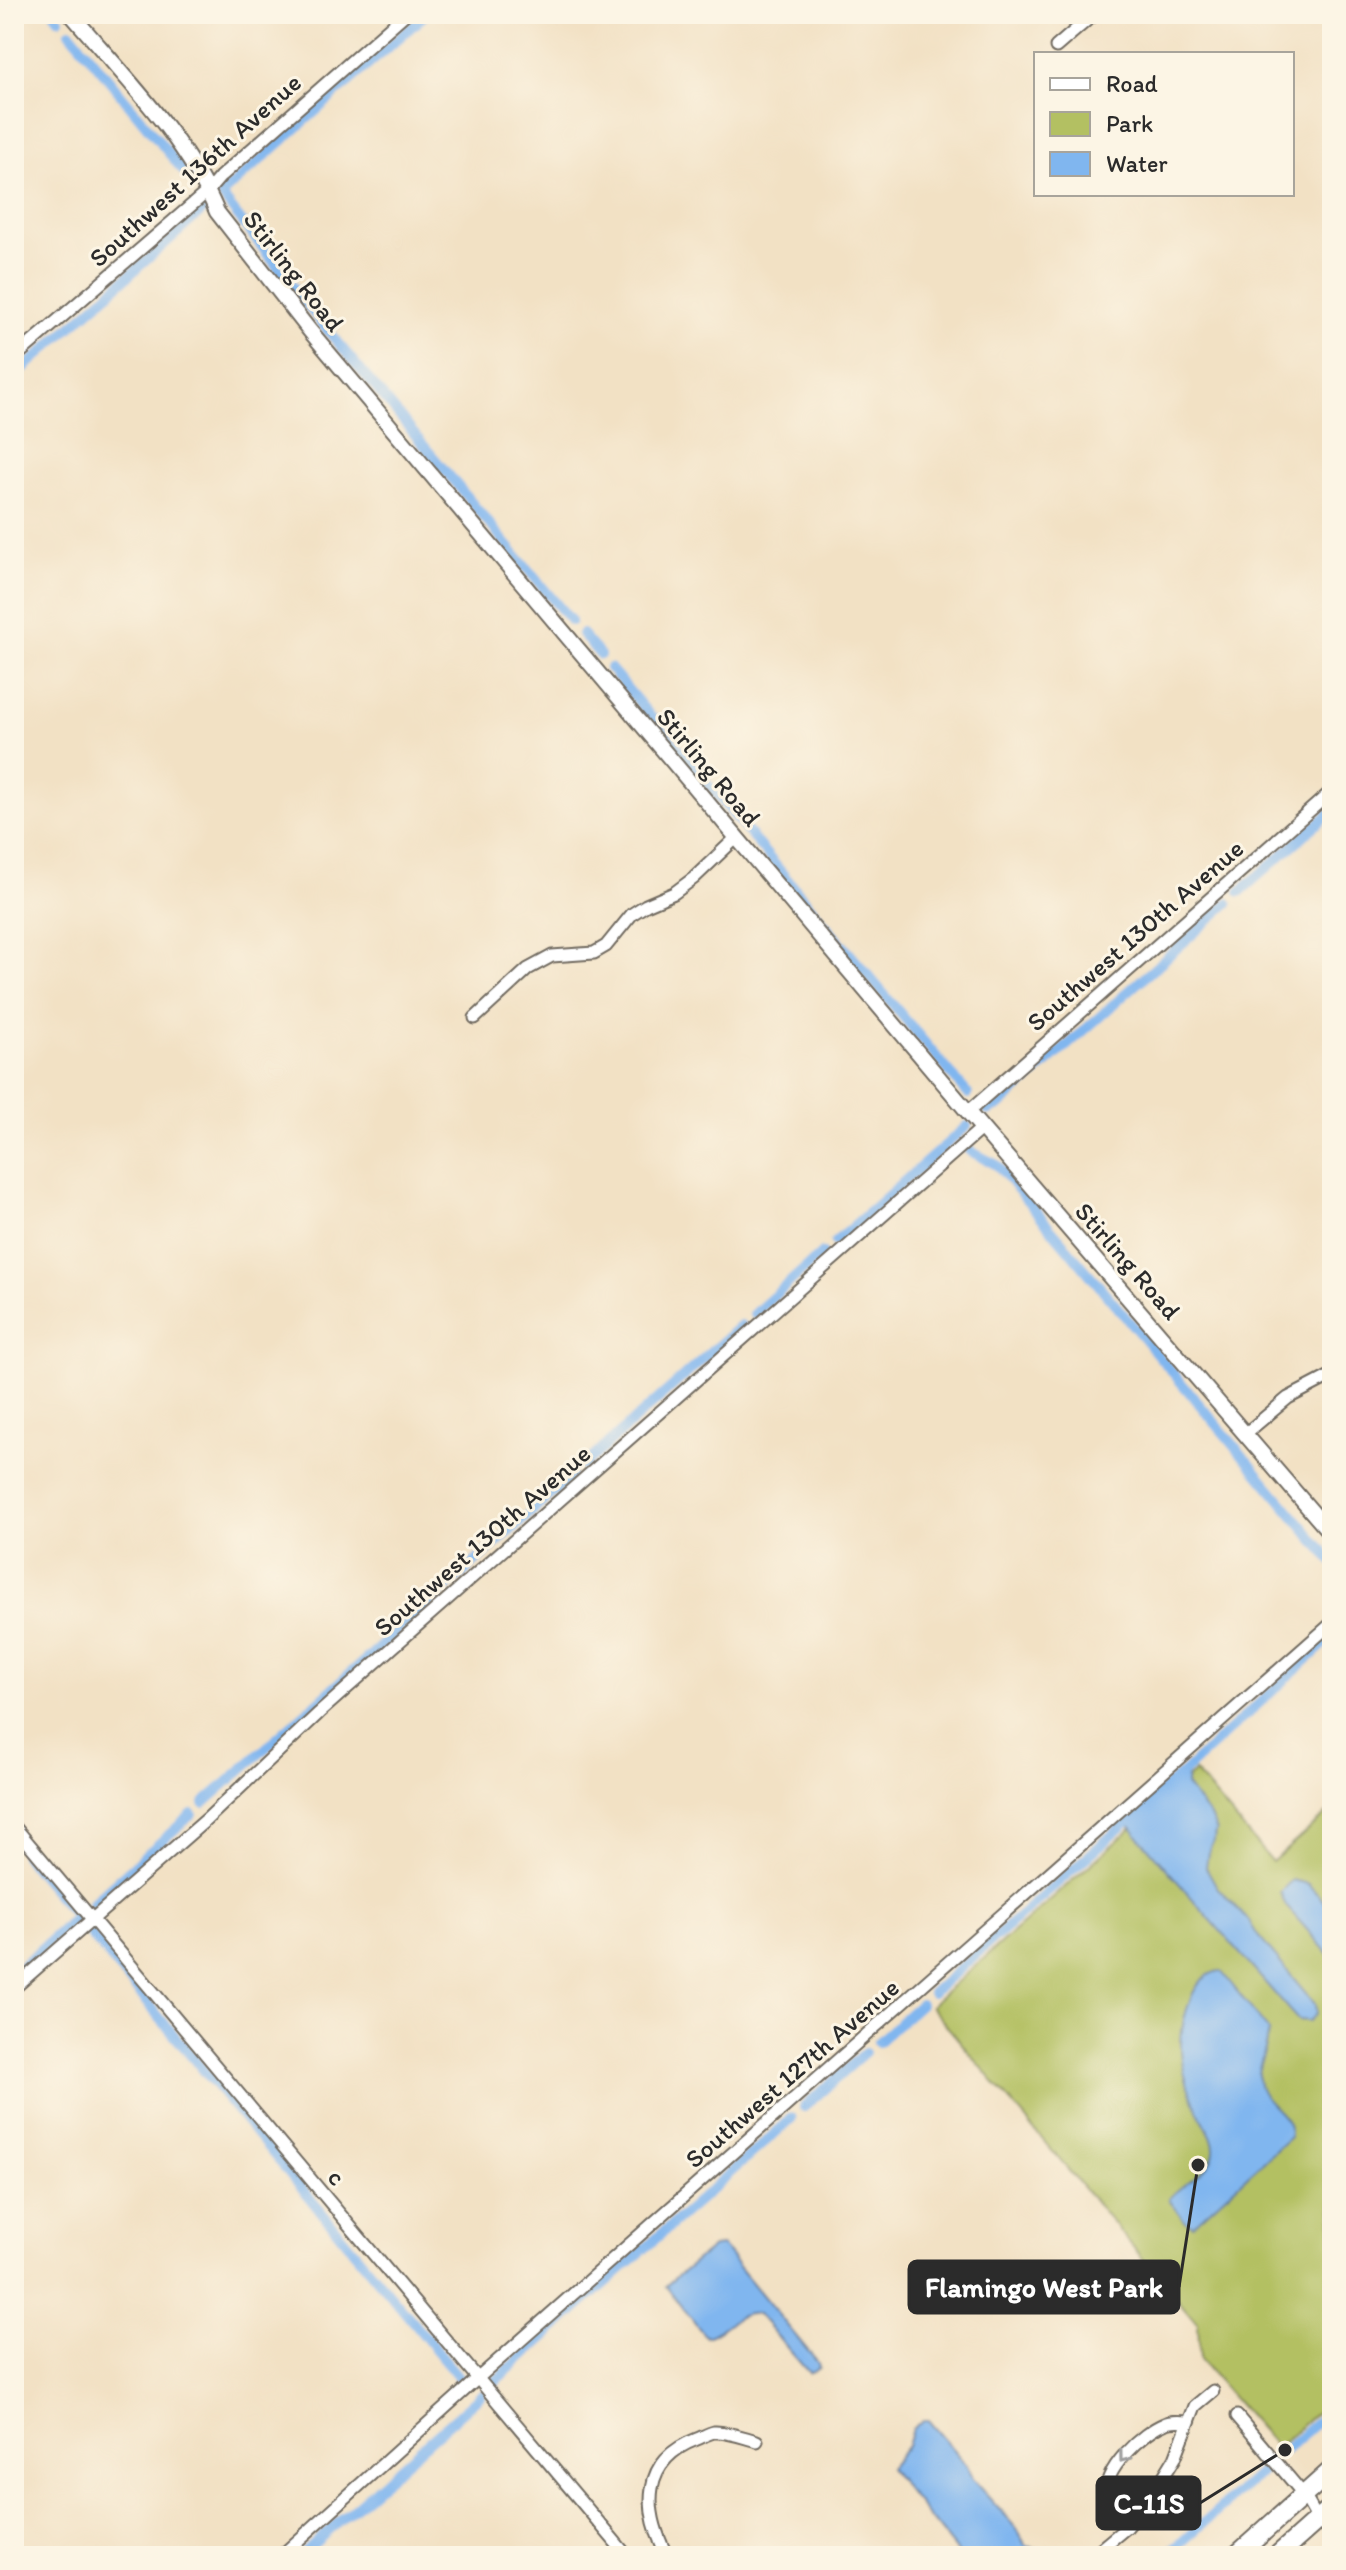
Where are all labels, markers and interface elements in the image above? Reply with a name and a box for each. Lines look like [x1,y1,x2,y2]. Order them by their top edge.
legend [1034,52,1294,196]
street label: Southwest 136th Avenue [82,66,308,274]
text: Road [1106,69,1158,98]
text: Park [1106,109,1153,138]
text: Water [1106,149,1168,178]
street label: Stirling Road [237,204,351,338]
street label: Stirling Road [650,701,768,833]
street label: Southwest 130th Avenue [1020,832,1250,1038]
street label: Stirling Road [1068,1196,1188,1326]
street label: Southwest 130th Avenue [367,1437,597,1643]
street label: Southwest 127th Avenue [678,1971,906,2175]
street label: c [321,2162,353,2192]
callout: Flamingo West Park [909,2261,1179,2313]
text: Flamingo West Park [925,2270,1164,2304]
one-way arrow [1120,2448,1134,2462]
callout: C-11S [1097,2477,1200,2529]
text: C-11S [1114,2486,1185,2520]

